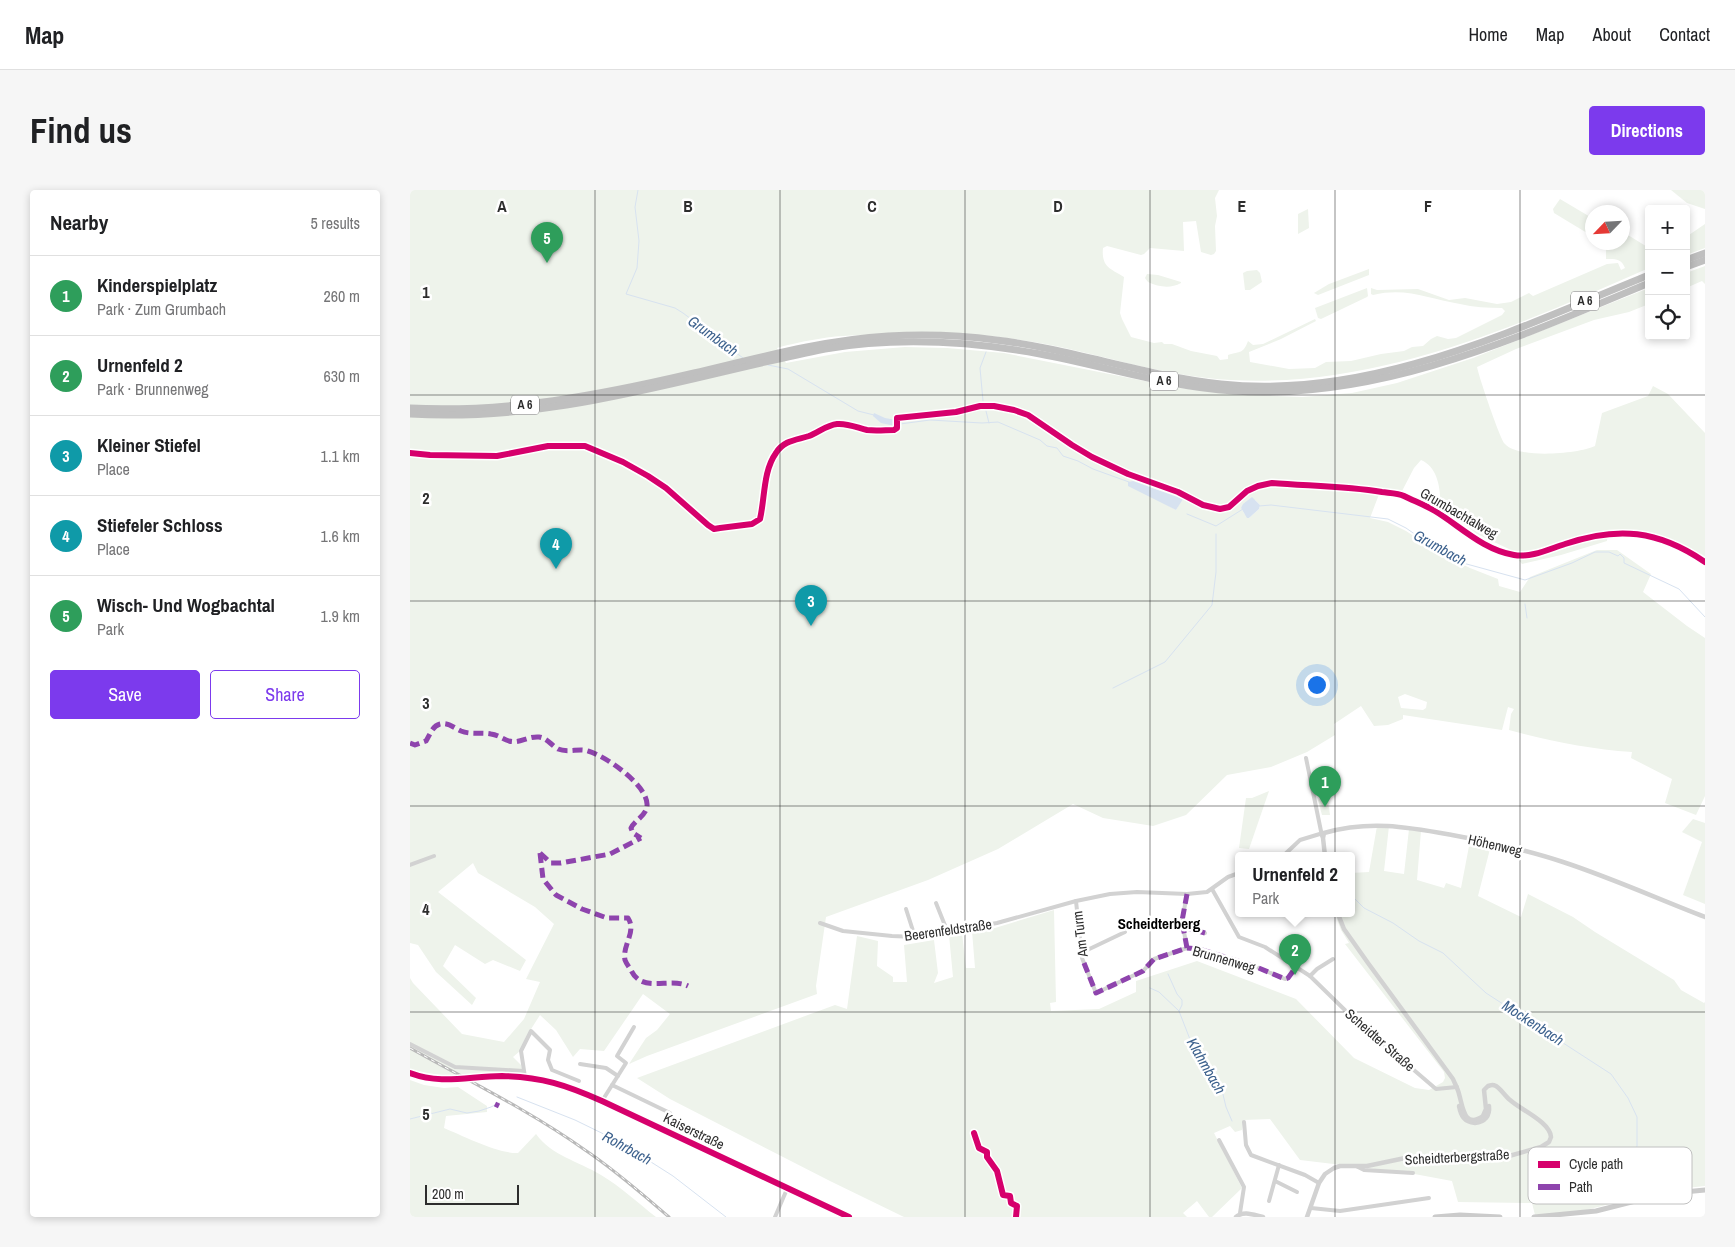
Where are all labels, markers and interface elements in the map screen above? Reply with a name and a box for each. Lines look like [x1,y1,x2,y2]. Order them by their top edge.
text: Map [25,19,64,51]
text: Home [1468,22,1508,47]
text: Map [1536,22,1565,47]
text: About [1593,22,1631,47]
text: Contact [1659,22,1710,47]
button: Directions [1589,106,1705,155]
text: Find us [30,107,132,154]
text: A [497,195,507,217]
text: B [683,195,693,217]
text: C [867,195,877,217]
text: D [1053,195,1063,217]
text: E [1238,195,1247,217]
text: F [1424,195,1432,217]
north arrow [1585,205,1630,250]
map controls [1645,205,1690,340]
button: + [1645,205,1690,250]
text: Nearby [50,208,108,237]
text: 5 results [310,212,360,234]
pin: 5 [531,222,563,263]
button: − [1645,250,1690,295]
text: Kinderspielplatz [97,272,217,298]
text: 1 [422,281,430,303]
text: 1 [62,285,70,307]
text: 260 m [324,285,360,307]
road number: A 6 [1571,292,1599,310]
button: locate [1645,295,1690,340]
text: Park · Zum Grumbach [97,298,226,320]
water label: Grumbach [684,310,743,361]
text: Urnenfeld 2 [97,352,183,378]
text: 2 [62,365,70,387]
text: 630 m [324,365,360,387]
road number: A 6 [1150,372,1178,390]
text: Park · Brunnenweg [97,378,209,400]
road number: A 6 [511,396,539,414]
text: Kleiner Stiefel [97,432,201,458]
text: 3 [62,445,70,467]
text: 1.1 km [321,445,360,467]
text: Place [97,458,130,480]
street label: Grumbachtalweg [1417,484,1502,543]
text: 2 [422,487,430,509]
text: Stiefeler Schloss [97,512,223,538]
water label: Grumbach [1410,524,1471,571]
text: 4 [62,525,70,547]
text: 1.6 km [321,525,360,547]
pin: 4 [540,528,572,569]
text: Place [97,538,130,560]
pin: 3 [795,585,827,626]
text: Wisch- Und Wogbachtal [97,592,275,618]
text: 5 [62,605,70,627]
text: 1.9 km [321,605,360,627]
text: Park [97,618,124,640]
button: Save [50,670,200,719]
button: Share [210,670,360,719]
your location [1304,672,1330,698]
text: 3 [422,692,430,714]
pin: 1 [1309,766,1341,807]
street label: Höhenweg [1466,830,1524,860]
popup [1235,852,1355,917]
text: Urnenfeld 2 [1252,861,1338,887]
text: Park [1252,887,1279,909]
text: 4 [422,898,430,920]
street label: Am Turm [1068,910,1092,959]
district label: Scheidterberg [1118,913,1201,934]
street label: Beerenfeldstraße [903,915,993,945]
pin: 2 [1279,934,1311,975]
street label: Brunnenweg [1191,941,1258,977]
water label: Mockenbach [1498,995,1568,1050]
street label: Scheidter Straße [1341,1005,1419,1075]
water label: Klahmbach [1182,1034,1231,1098]
text: 5 [422,1103,430,1125]
street label: Kaiserstraße [661,1109,727,1153]
water label: Rohrbach [599,1125,656,1170]
street label: Scheidterbergstraße [1404,1145,1510,1169]
legend [1528,1147,1692,1204]
text: Cycle path [1569,1155,1623,1173]
text: Path [1569,1178,1593,1196]
scale bar [425,1182,519,1205]
text: 200 m [432,1185,464,1203]

